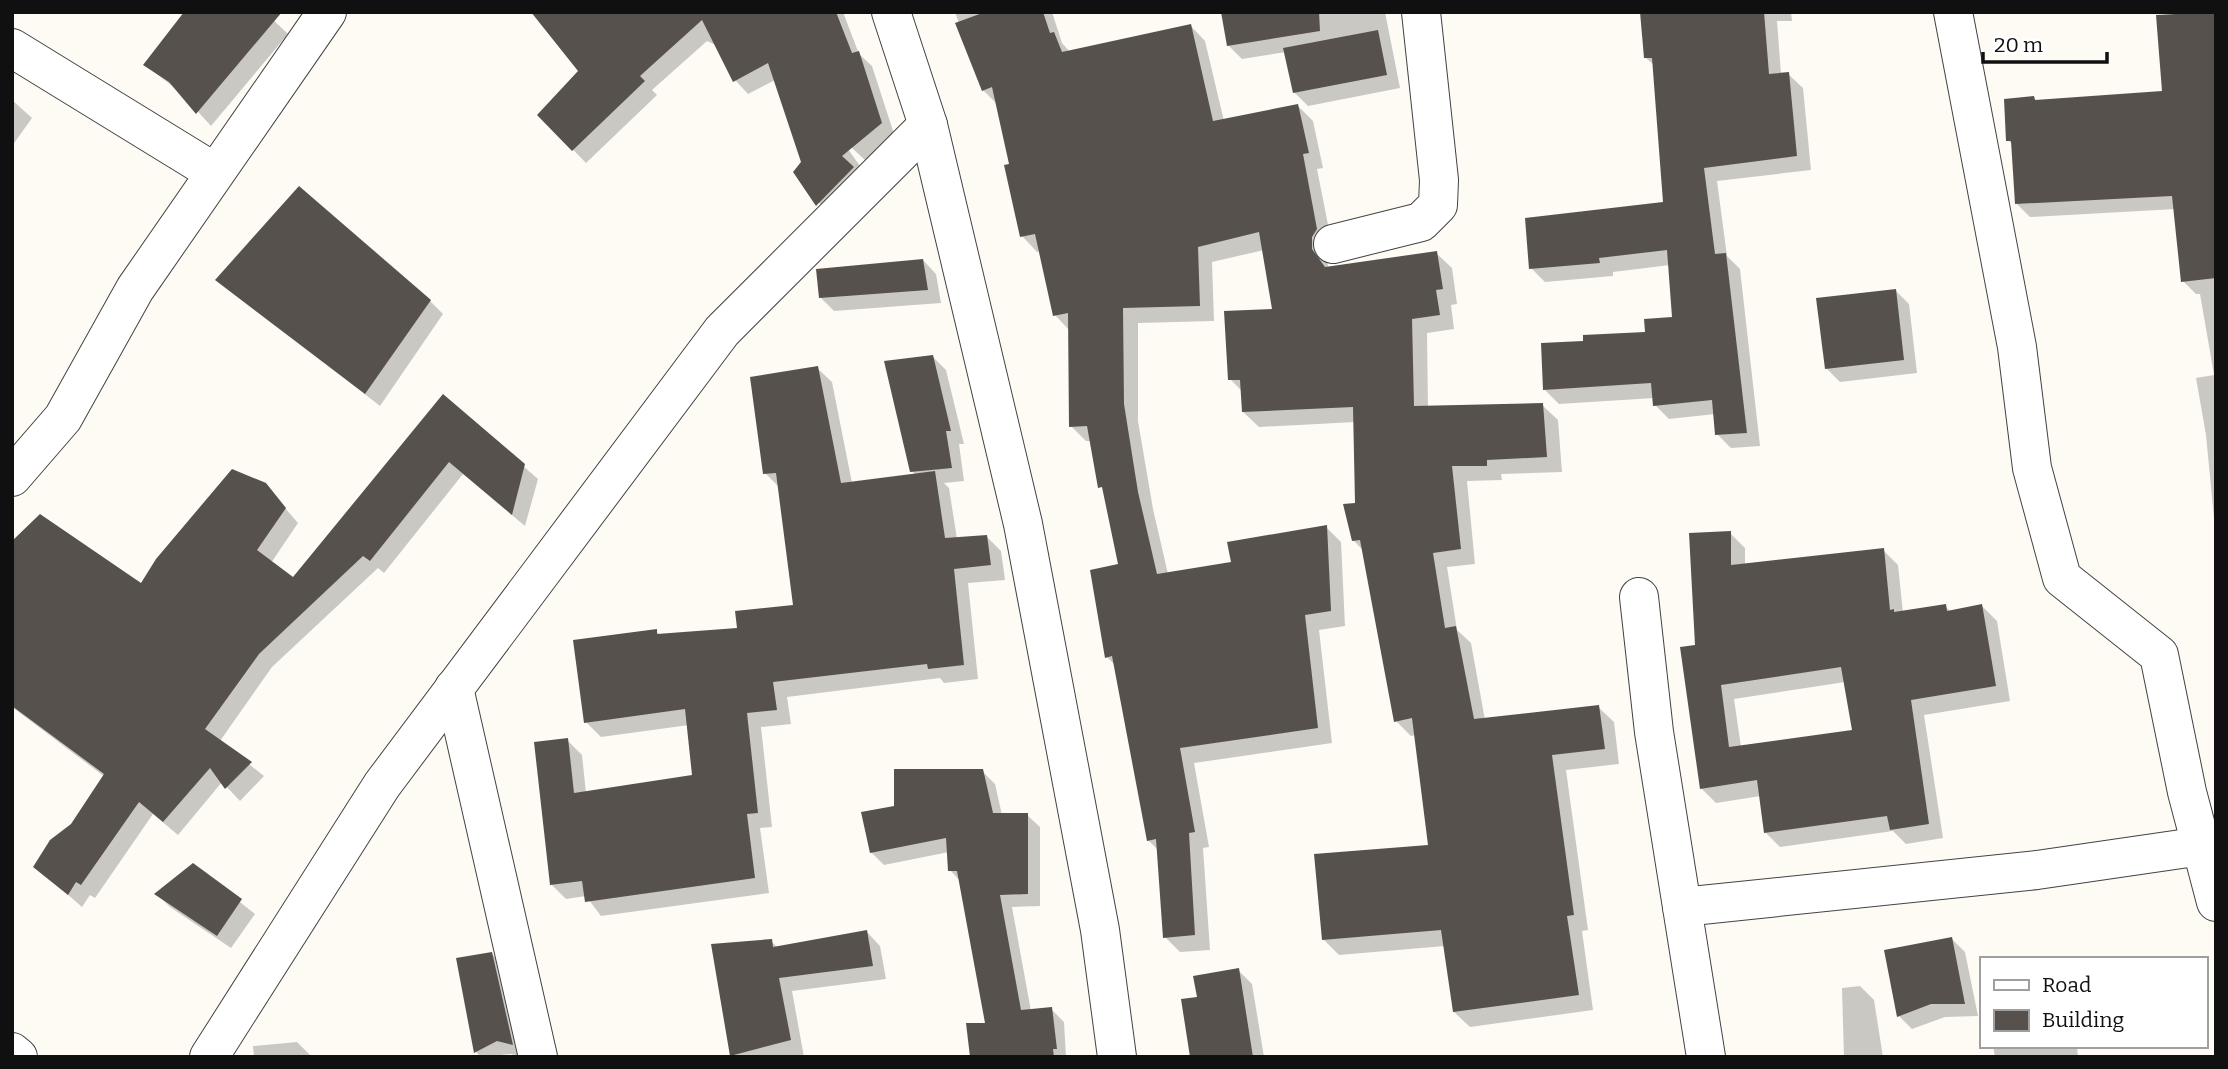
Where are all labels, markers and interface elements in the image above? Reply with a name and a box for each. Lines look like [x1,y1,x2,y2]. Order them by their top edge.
scale bar [1983,21,2107,65]
text: 20 m [1994,32,2043,58]
legend [1980,957,2207,1048]
text: Road [2042,972,2091,998]
text: Building [2042,1007,2125,1033]

